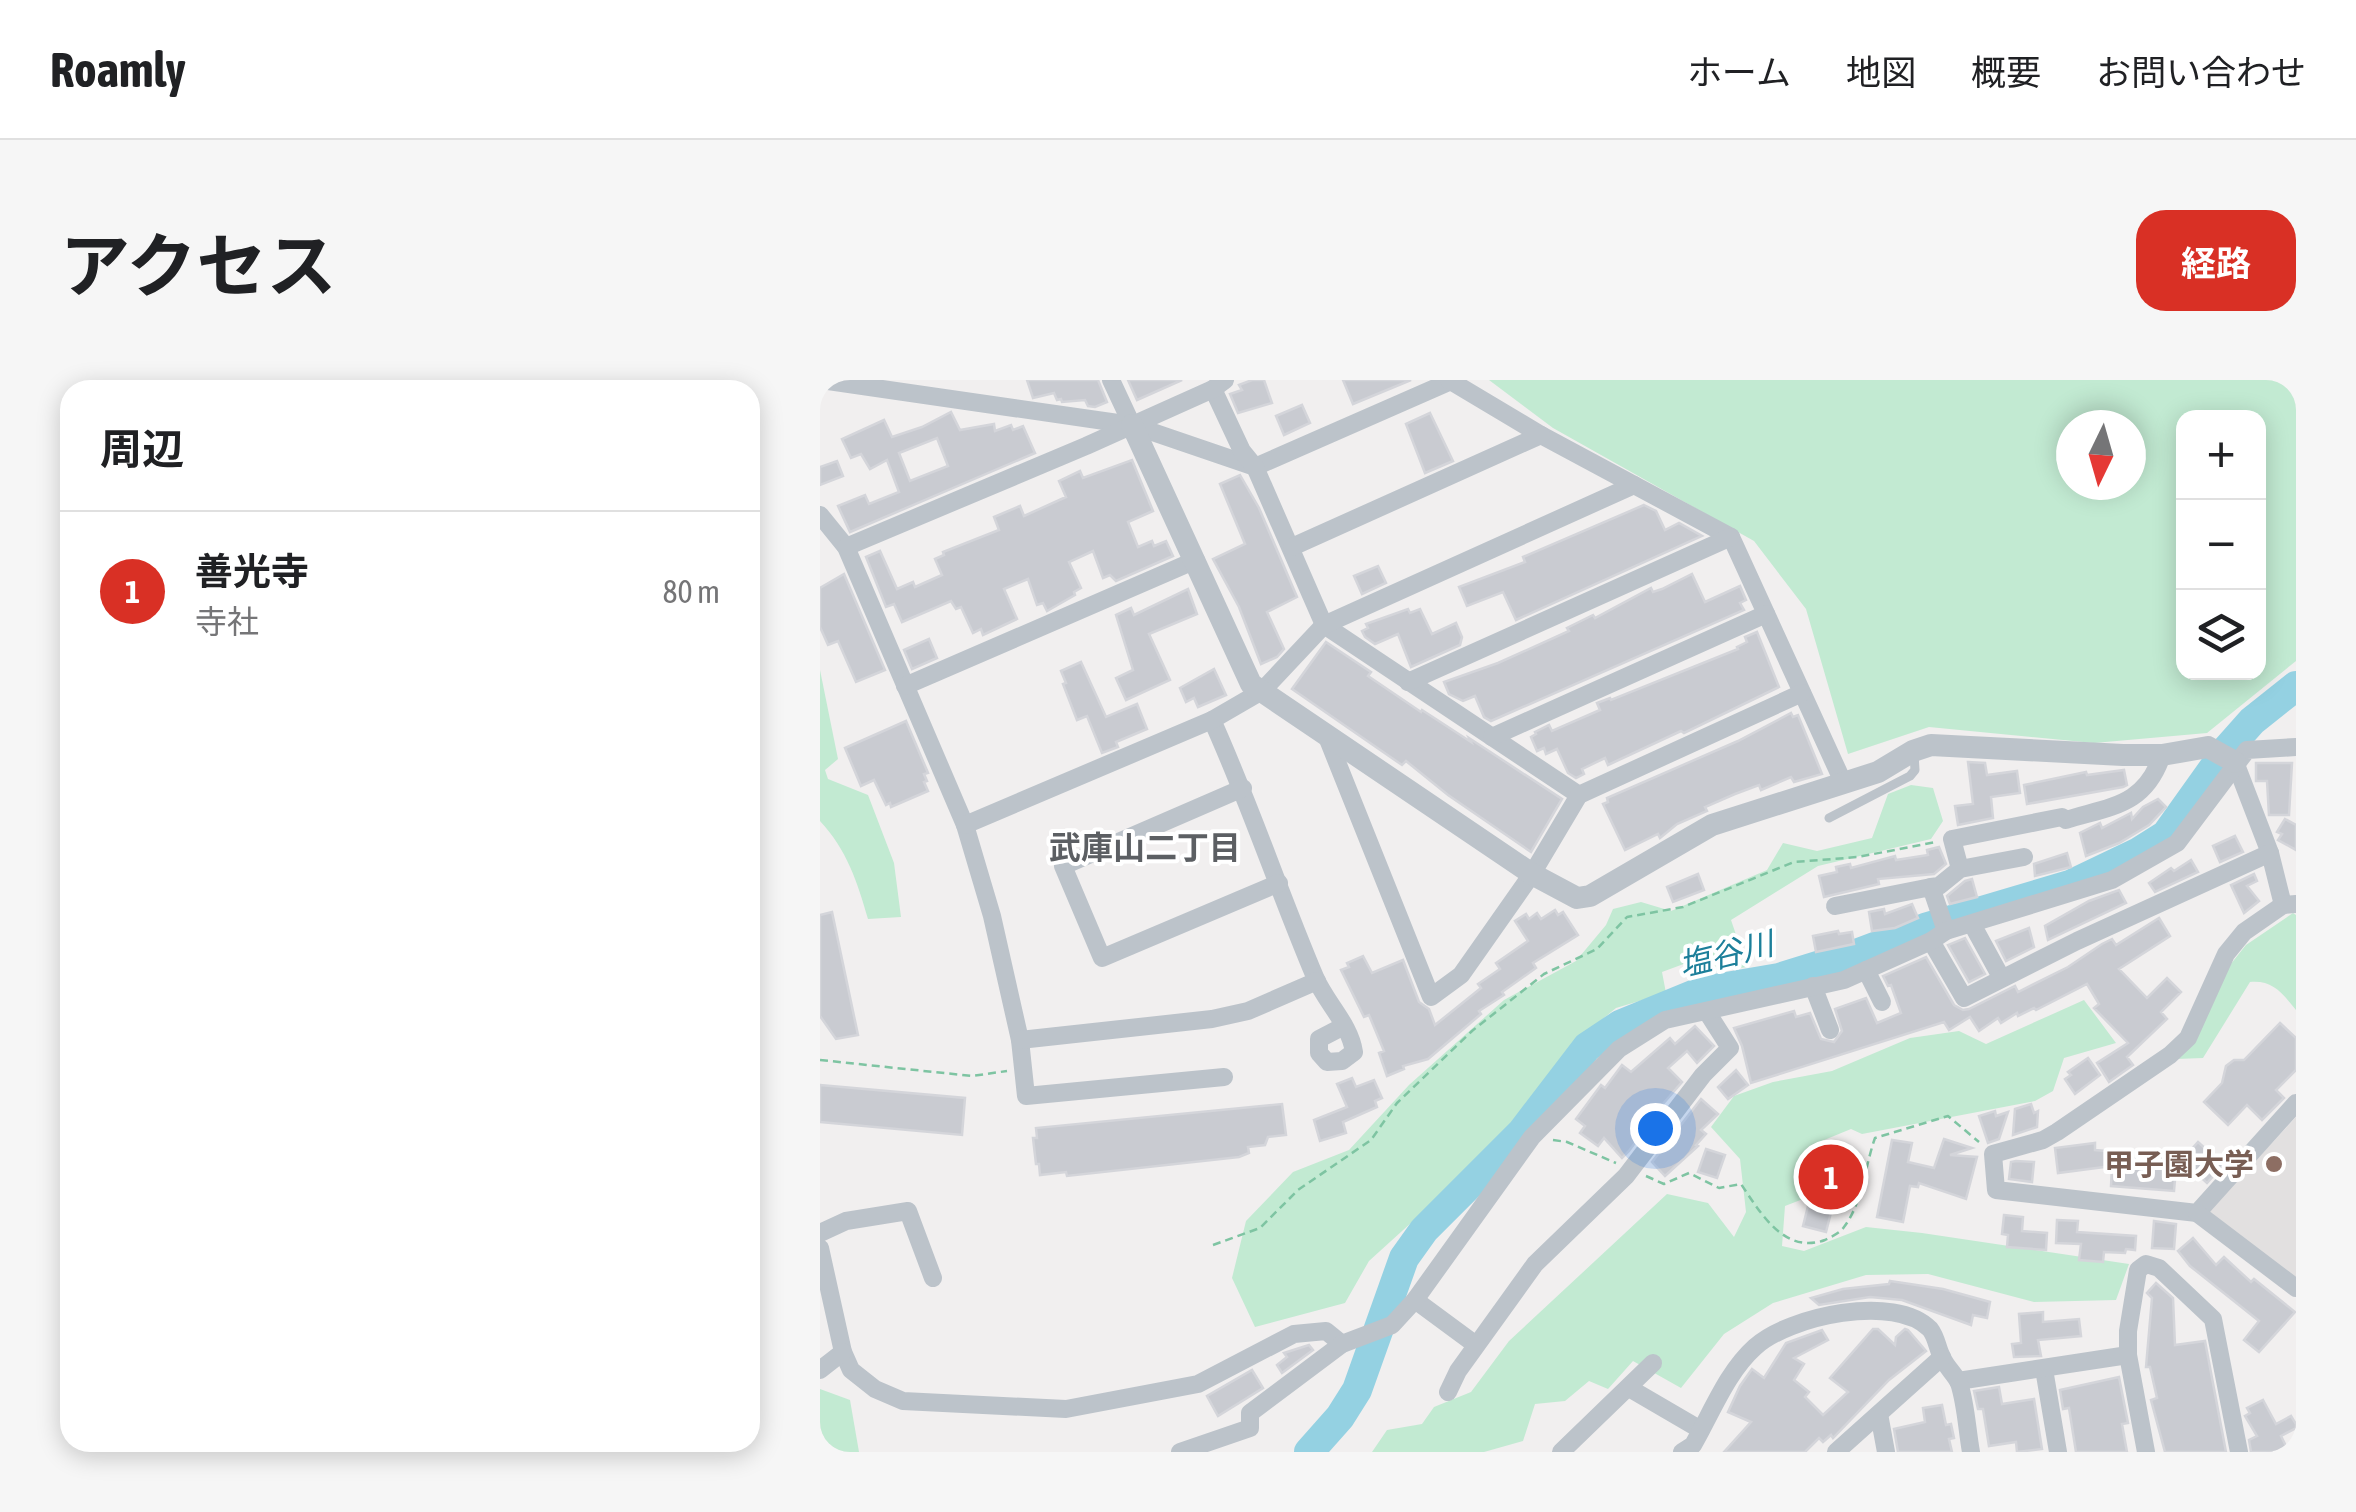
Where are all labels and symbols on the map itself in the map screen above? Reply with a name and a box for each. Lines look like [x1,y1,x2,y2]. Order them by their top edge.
north arrow [2056,410,2146,500]
district label: 武庫山二丁目 [1049,829,1241,866]
water label: 塩谷川 [1675,924,1780,984]
your location [1630,1103,1681,1154]
pin: 1 [1798,1140,1864,1214]
place label: 甲子園大学 [2104,1147,2254,1181]
marker: 甲子園大学 [2263,1153,2285,1175]

